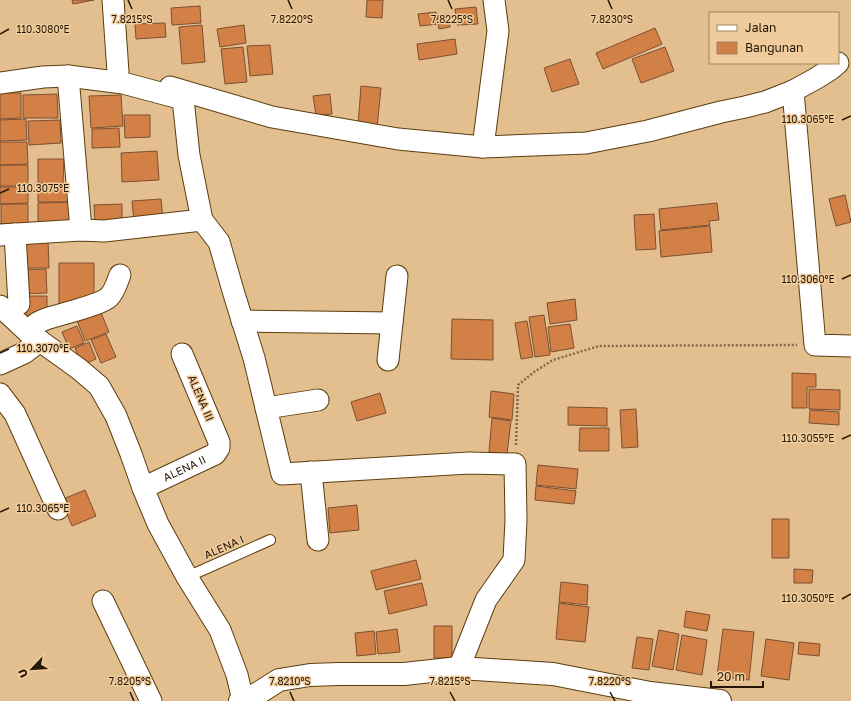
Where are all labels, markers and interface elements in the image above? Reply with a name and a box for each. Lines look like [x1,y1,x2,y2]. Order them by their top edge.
legend [709,12,839,64]
text: 7.8215°S [111,13,153,25]
text: 7.8220°S [271,13,313,25]
text: 7.8225°S [431,13,473,25]
text: 7.8230°S [591,13,633,25]
text: Jalan [745,20,776,35]
text: 110.3080°E [16,23,70,35]
text: Bangunan [745,40,803,55]
text: 110.3065°E [782,113,834,125]
text: 110.3075°E [17,182,69,194]
text: 110.3060°E [781,273,835,285]
text: 110.3070°E [17,342,69,354]
street label: ALENA III [186,373,217,423]
text: 110.3055°E [782,432,834,444]
street label: ALENA II [161,452,208,484]
text: 110.3065°E [17,502,69,514]
street label: ALENA I [202,532,246,561]
text: 110.3050°E [782,592,834,604]
north arrow [12,649,52,689]
scale bar [711,663,763,689]
text: U [15,667,30,680]
text: 20 m [717,669,745,684]
text: 7.8205°S [109,675,151,687]
text: 7.8210°S [269,675,311,687]
text: 7.8215°S [429,675,471,687]
text: 7.8220°S [589,675,631,687]

